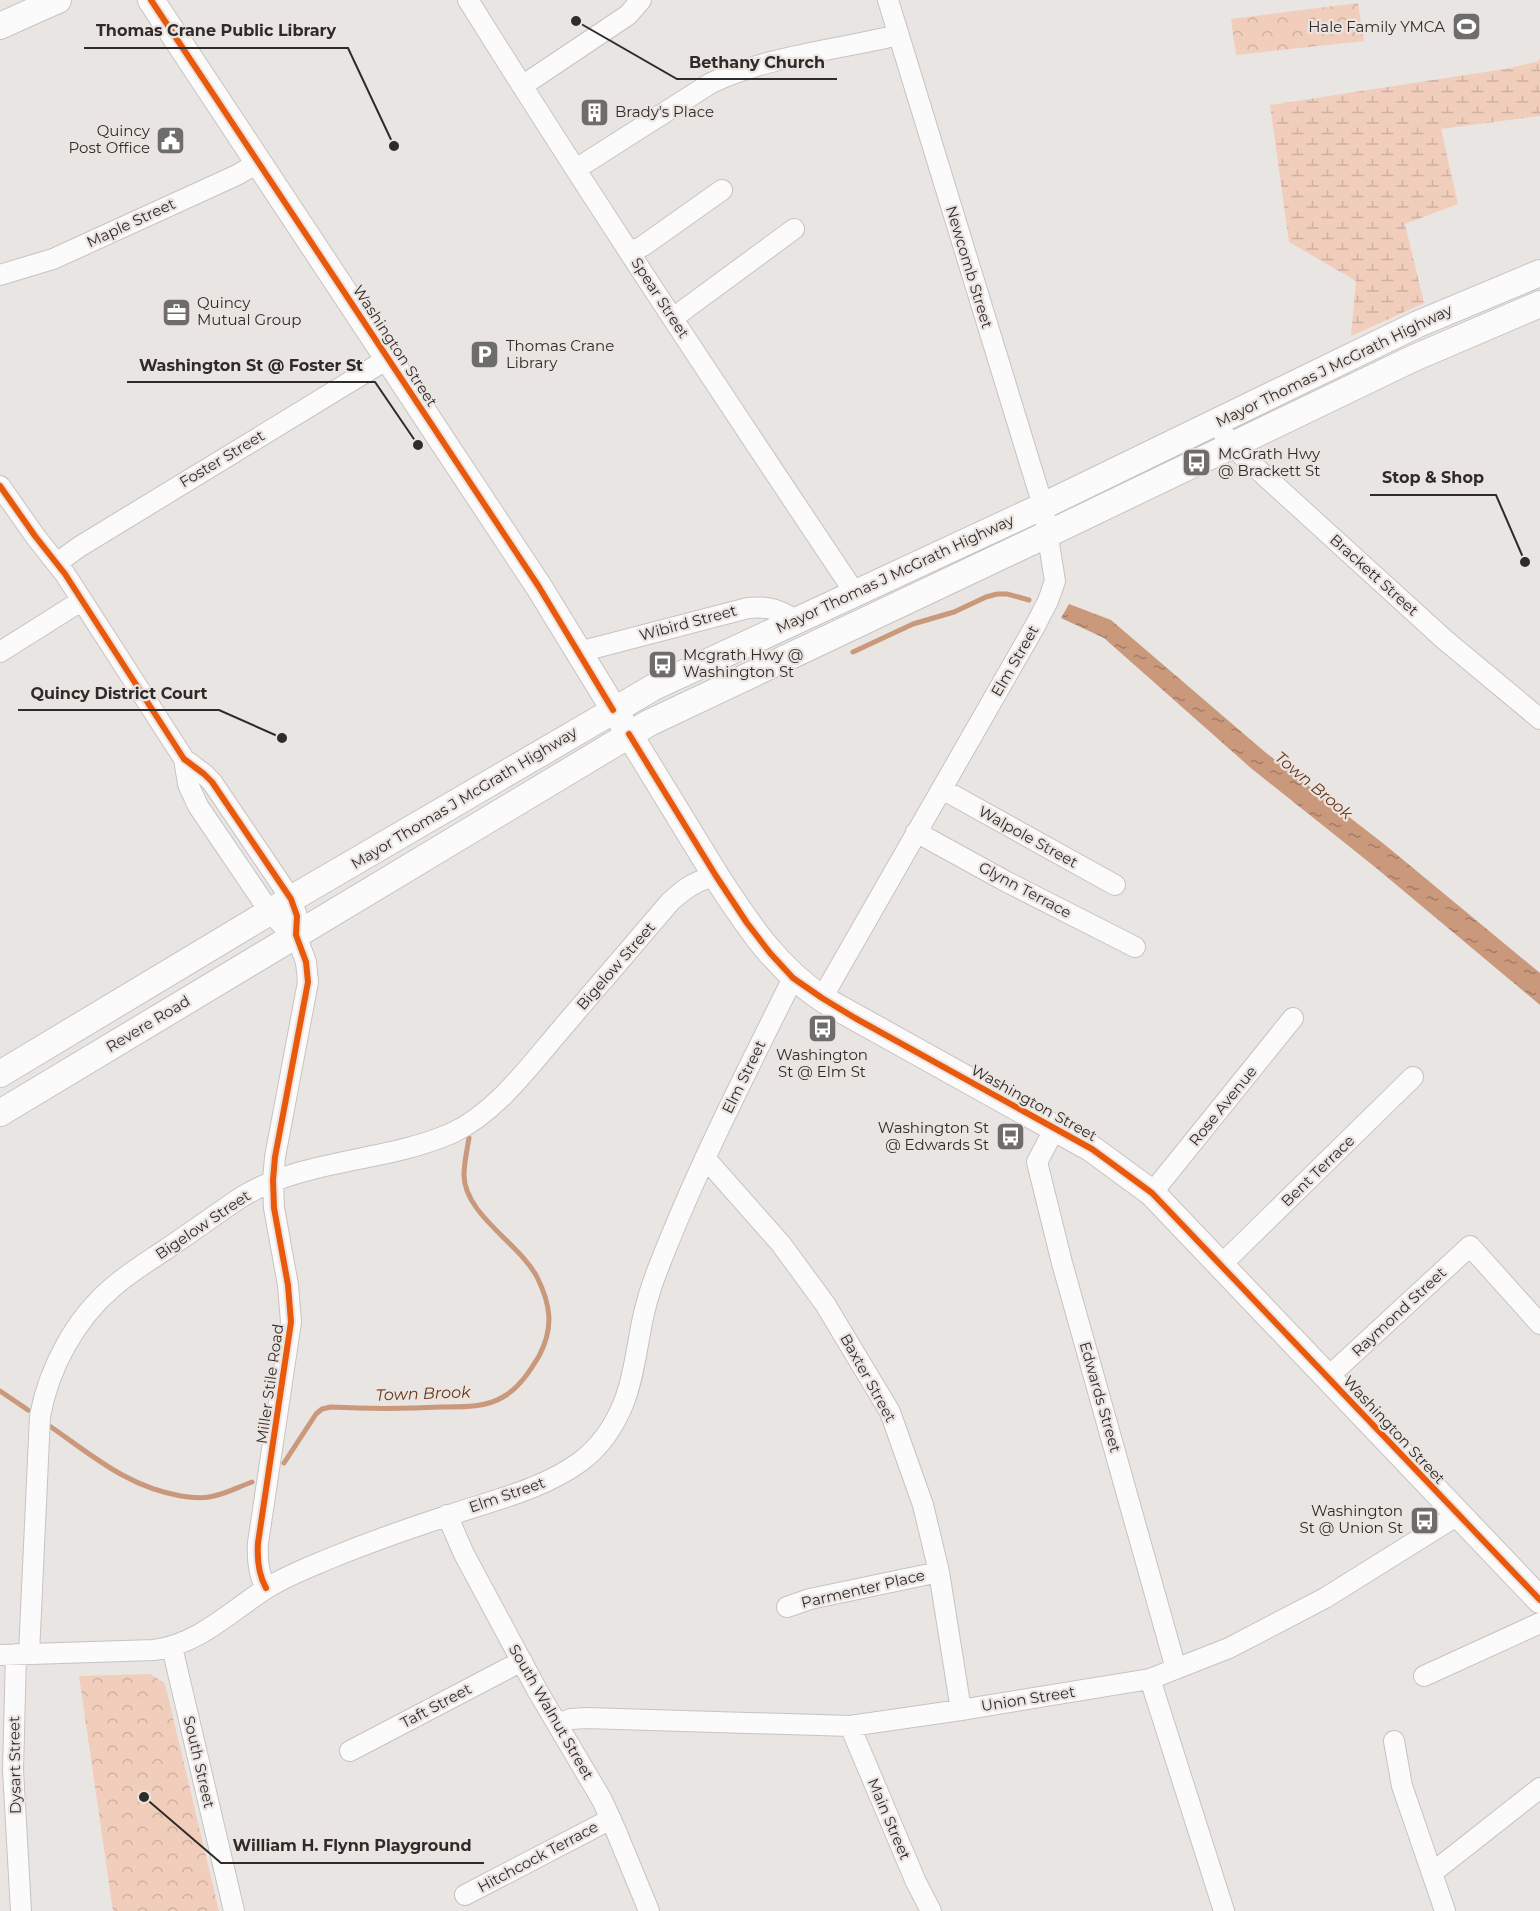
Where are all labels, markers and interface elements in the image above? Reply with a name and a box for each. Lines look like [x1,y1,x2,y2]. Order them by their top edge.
sports icon: Hale Family YMCA [1450,11,1482,43]
callout: Thomas Crane Public Library [84,14,348,48]
place label: Hale Family YMCA [1308,17,1445,36]
text: Thomas Crane Public Library [96,21,336,40]
callout: Bethany Church [677,45,837,79]
text: Bethany Church [689,53,825,72]
building icon: Brady's Place [578,96,610,128]
place label: Brady's Place [615,102,714,121]
place label: Quincy Post Office [69,121,151,157]
public building icon: Quincy Post Office [155,124,187,156]
street label: Maple Street [83,194,178,251]
street label: Newcomb Street [942,203,997,330]
street label: Spear Street [627,254,694,342]
street label: Washington Street [349,281,442,410]
place label: Quincy Mutual Group [197,293,301,329]
office icon: Quincy Mutual Group [160,296,192,328]
street label: Mayor Thomas J McGrath Highway [1212,300,1456,431]
place label: Thomas Crane Library [506,336,614,372]
parking icon: Thomas Crane Library [469,339,501,371]
callout: Washington St @ Foster St [127,348,375,382]
text: Washington St @ Foster St [139,356,363,375]
street label: Foster Street [176,426,268,491]
place label: McGrath Hwy @ Brackett St [1218,444,1321,480]
bus stop icon: McGrath Hwy @ Brackett St [1181,447,1213,479]
callout: Stop & Shop [1370,461,1496,495]
text: Stop & Shop [1382,468,1484,487]
street label: Mayor Thomas J McGrath Highway [773,510,1018,637]
street label: Brackett Street [1326,530,1423,619]
street label: Wibird Street [637,600,739,645]
street label: Elm Street [987,622,1043,700]
place label: Mcgrath Hwy @ Washington St [683,645,803,681]
bus stop icon: Mcgrath Hwy @ Washington St [646,648,678,680]
callout: Quincy District Court [18,676,219,710]
text: Quincy District Court [30,684,208,703]
street label: Mayor Thomas J McGrath Highway [347,722,581,873]
water label: Town Brook [1271,748,1357,824]
street label: Walpole Street [975,801,1081,872]
street label: Glynn Terrace [976,857,1075,922]
street label: Bigelow Street [572,918,659,1014]
street label: Revere Road [102,991,193,1056]
bus stop icon: Washington St @ Elm St [806,1012,838,1044]
street label: Elm Street [718,1037,769,1117]
place label: Washington St @ Elm St [776,1045,868,1081]
street label: Washington Street [968,1060,1101,1145]
street label: Rose Avenue [1185,1062,1261,1149]
place label: Washington St @ Edwards St [878,1118,989,1154]
bus stop icon: Washington St @ Edwards St [994,1121,1026,1153]
street label: Bent Terrace [1277,1131,1358,1210]
street label: Bigelow Street [152,1186,254,1263]
street label: Raymond Street [1347,1263,1450,1360]
street label: Miller Stile Road [252,1323,287,1445]
street label: Baxter Street [836,1330,901,1425]
street label: Edwards Street [1076,1339,1125,1454]
street label: Washington Street [1339,1372,1449,1488]
water label: Town Brook [375,1382,472,1405]
street label: Elm Street [466,1473,547,1516]
place label: Washington St @ Union St [1299,1501,1403,1537]
bus stop icon: Washington St @ Union St [1408,1504,1440,1536]
street label: Parmenter Place [799,1565,927,1612]
street label: South Walnut Street [505,1641,598,1783]
street label: Taft Street [397,1679,474,1732]
street label: Union Street [980,1682,1076,1715]
street label: South Street [180,1714,219,1810]
street label: Dysart Street [4,1716,25,1814]
street label: Main Street [864,1775,915,1862]
street label: Hitchcock Terrace [474,1817,601,1896]
callout: William H. Flynn Playground [221,1829,484,1863]
text: William H. Flynn Playground [232,1836,472,1855]

